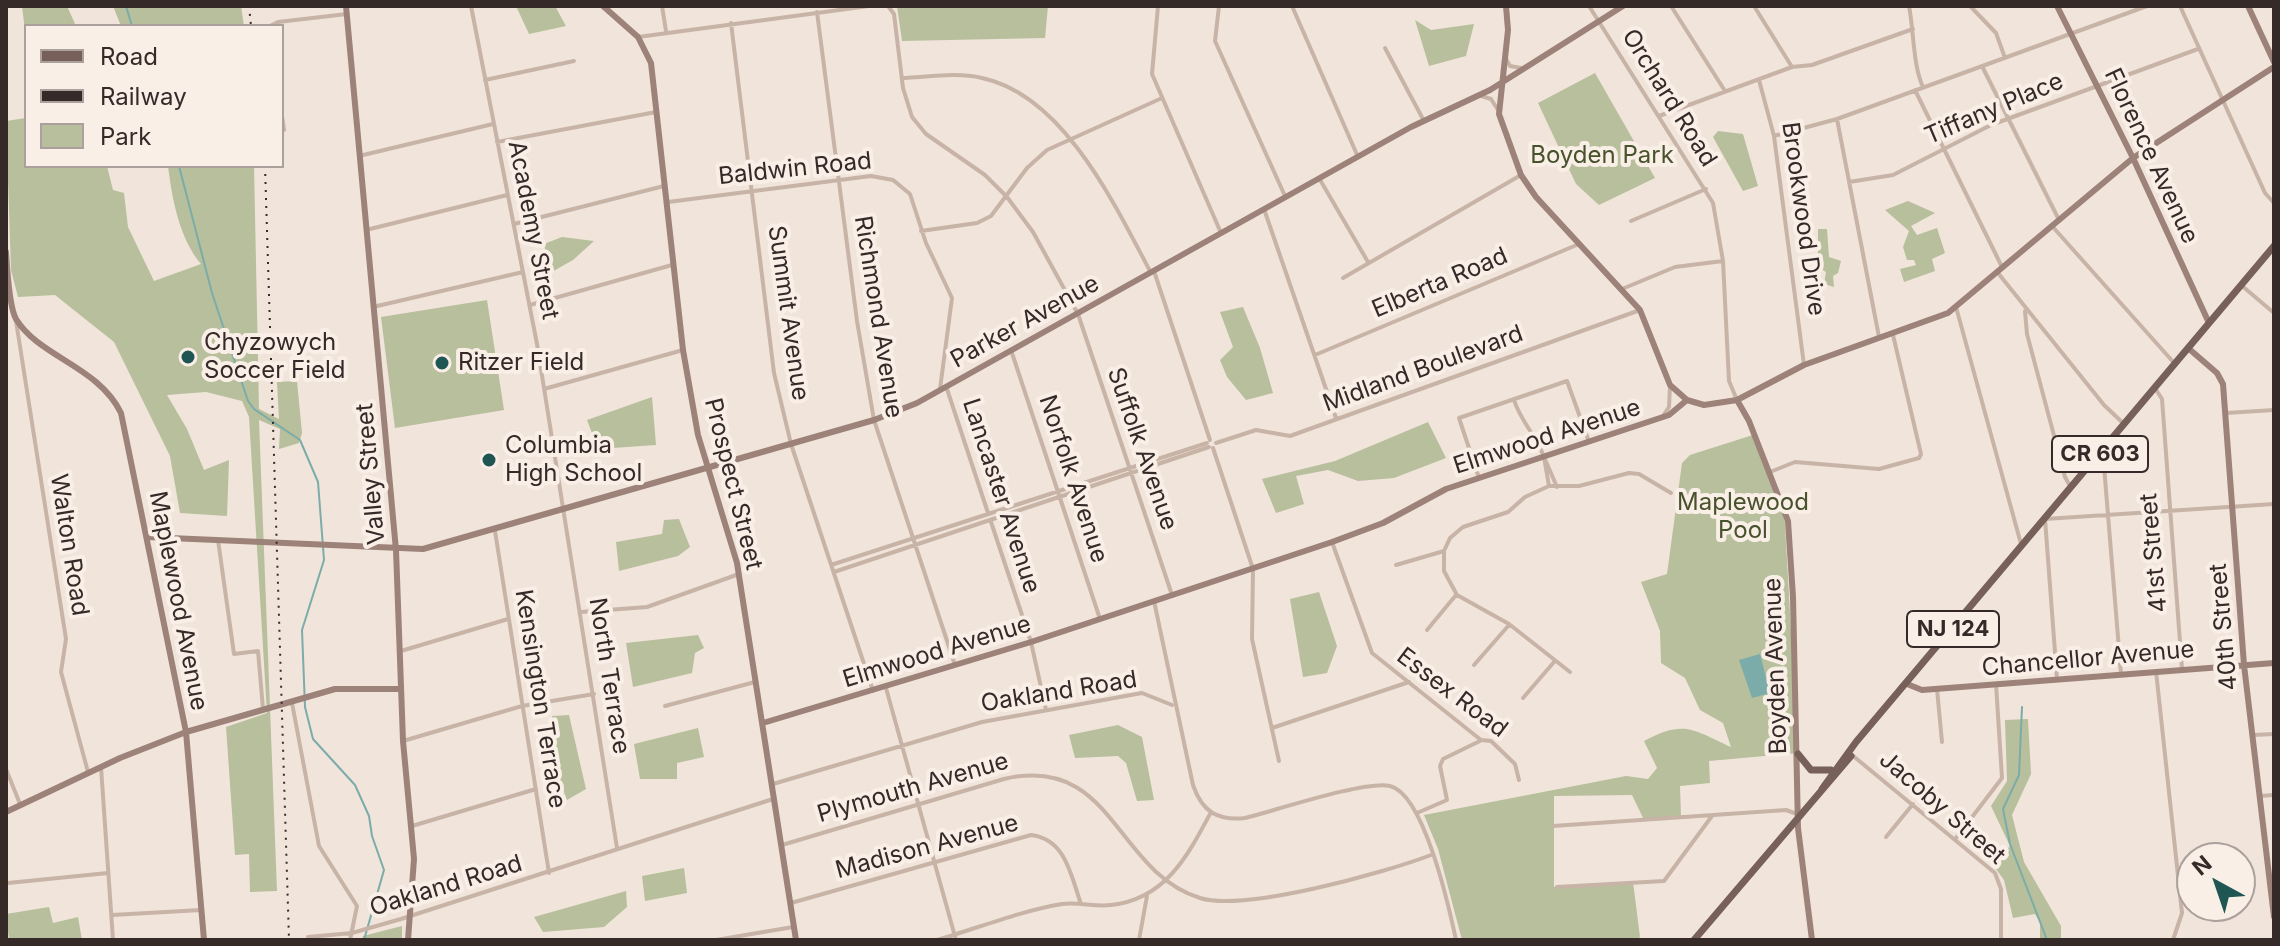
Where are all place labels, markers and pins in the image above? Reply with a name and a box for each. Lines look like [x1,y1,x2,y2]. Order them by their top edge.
place label: Chyzowych Soccer Field [204,329,345,385]
marker: Chyzowych Soccer Field [179,348,197,366]
place label: Ritzer Field [458,349,584,377]
marker: Ritzer Field [433,354,451,372]
place label: Columbia High School [505,432,642,488]
marker: Columbia High School [480,451,498,469]

